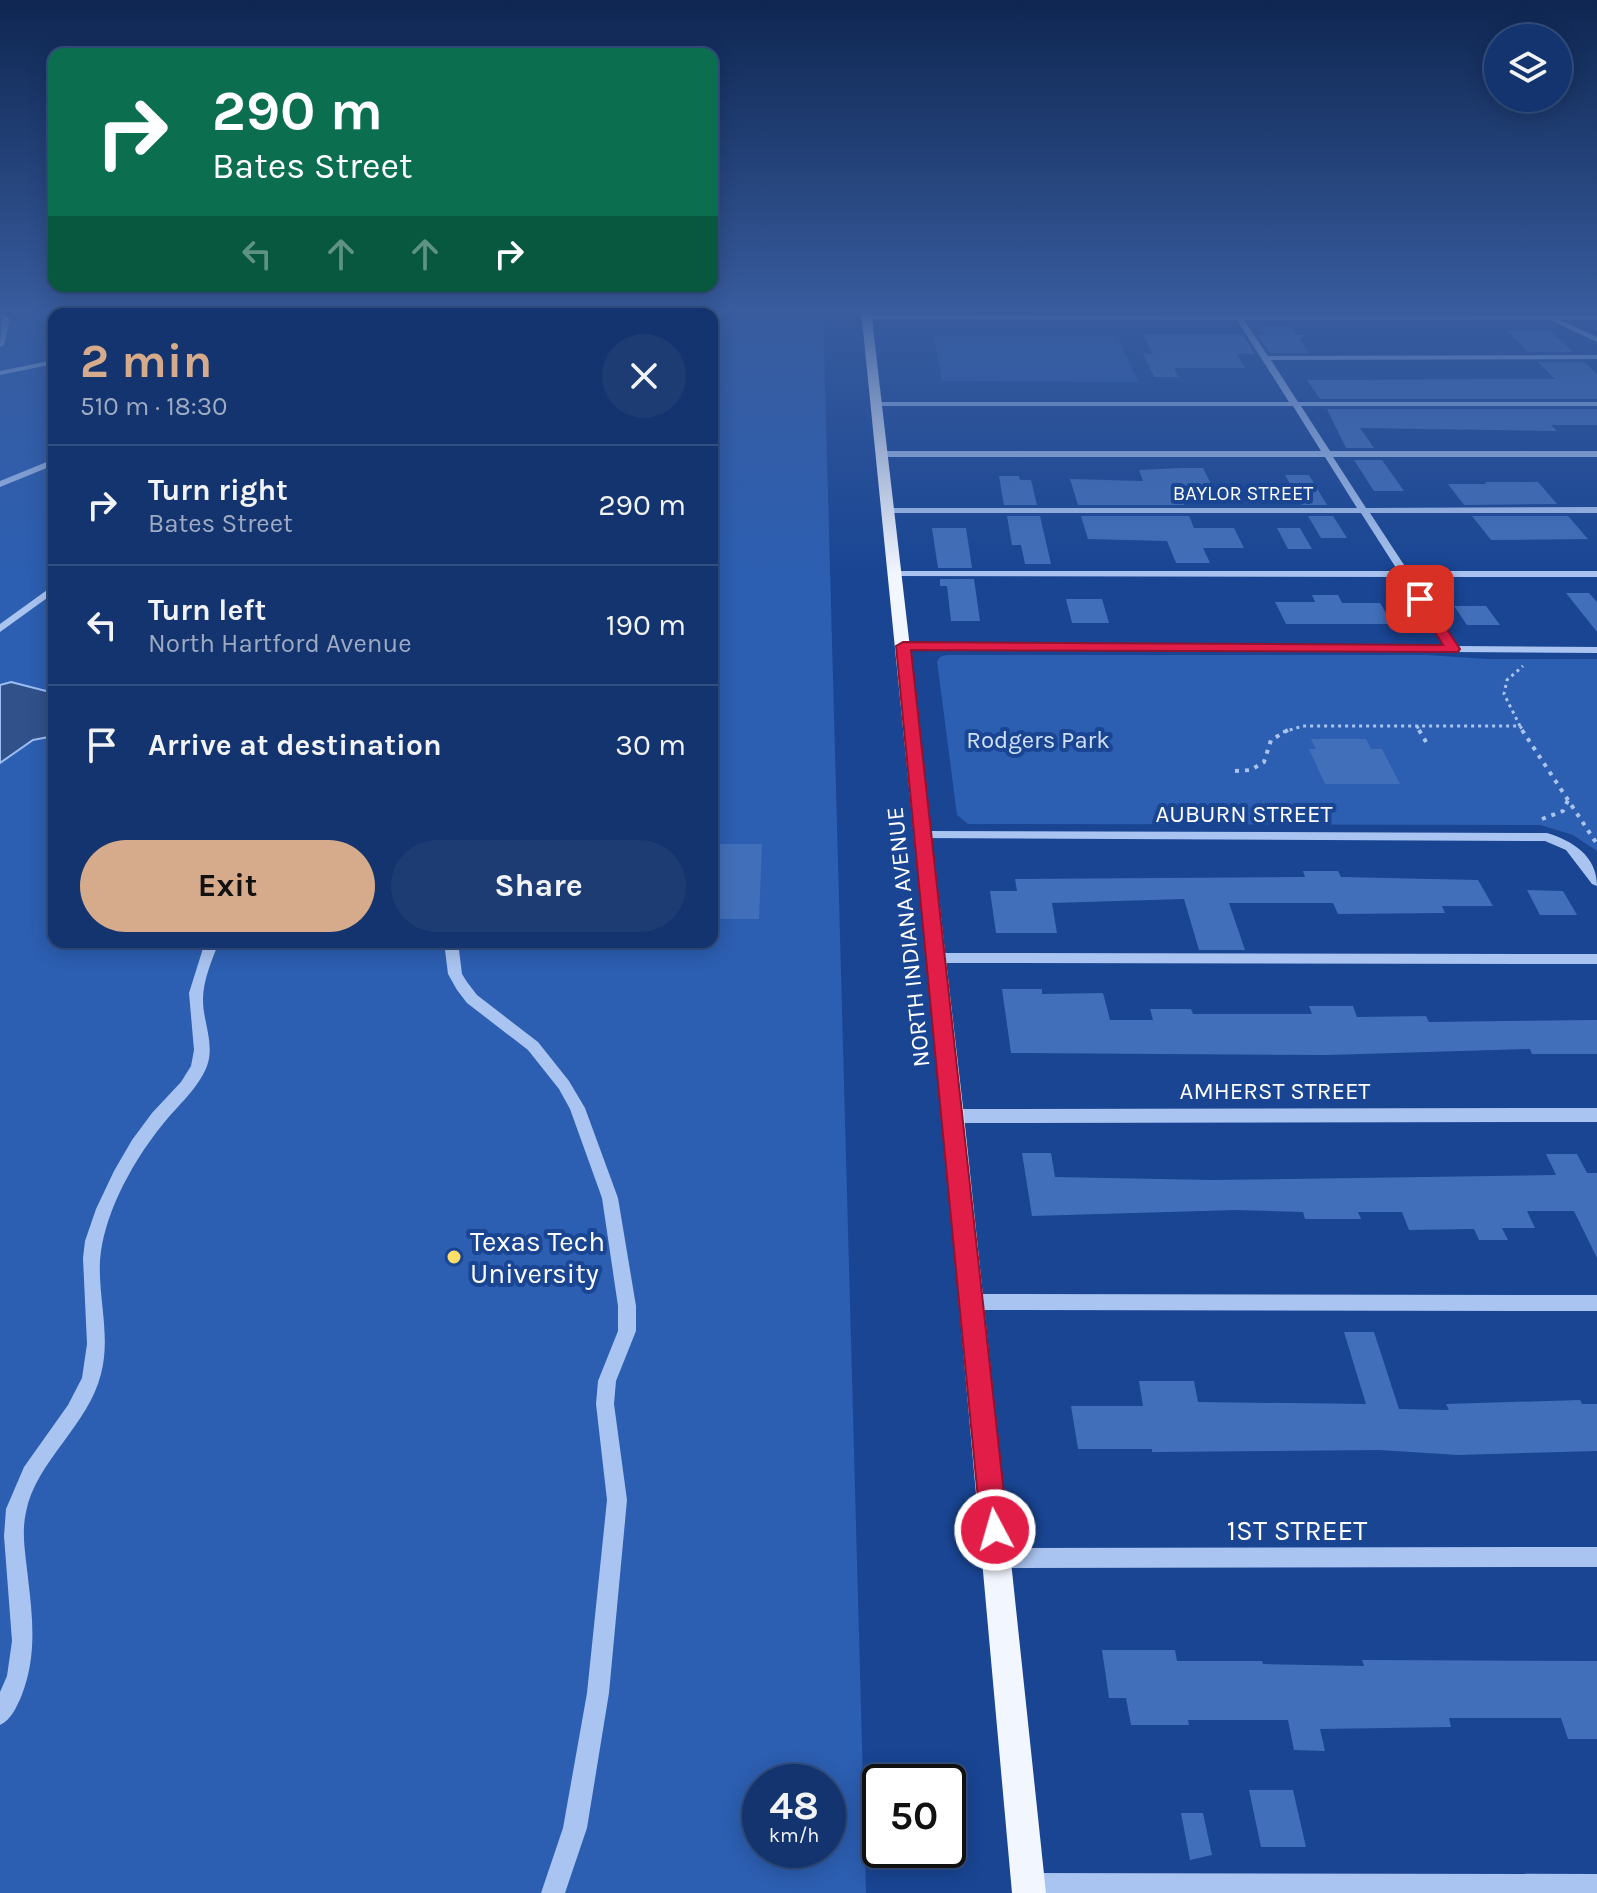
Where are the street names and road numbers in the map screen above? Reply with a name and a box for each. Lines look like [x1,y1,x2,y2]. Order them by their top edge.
street label: BAYLOR STREET [1173,482,1313,505]
street label: AUBURN STREET [1155,800,1333,828]
street label: NORTH INDIANA AVENUE [880,806,936,1068]
street label: AMHERST STREET [1180,1077,1370,1105]
street label: 1ST STREET [1227,1514,1367,1547]

